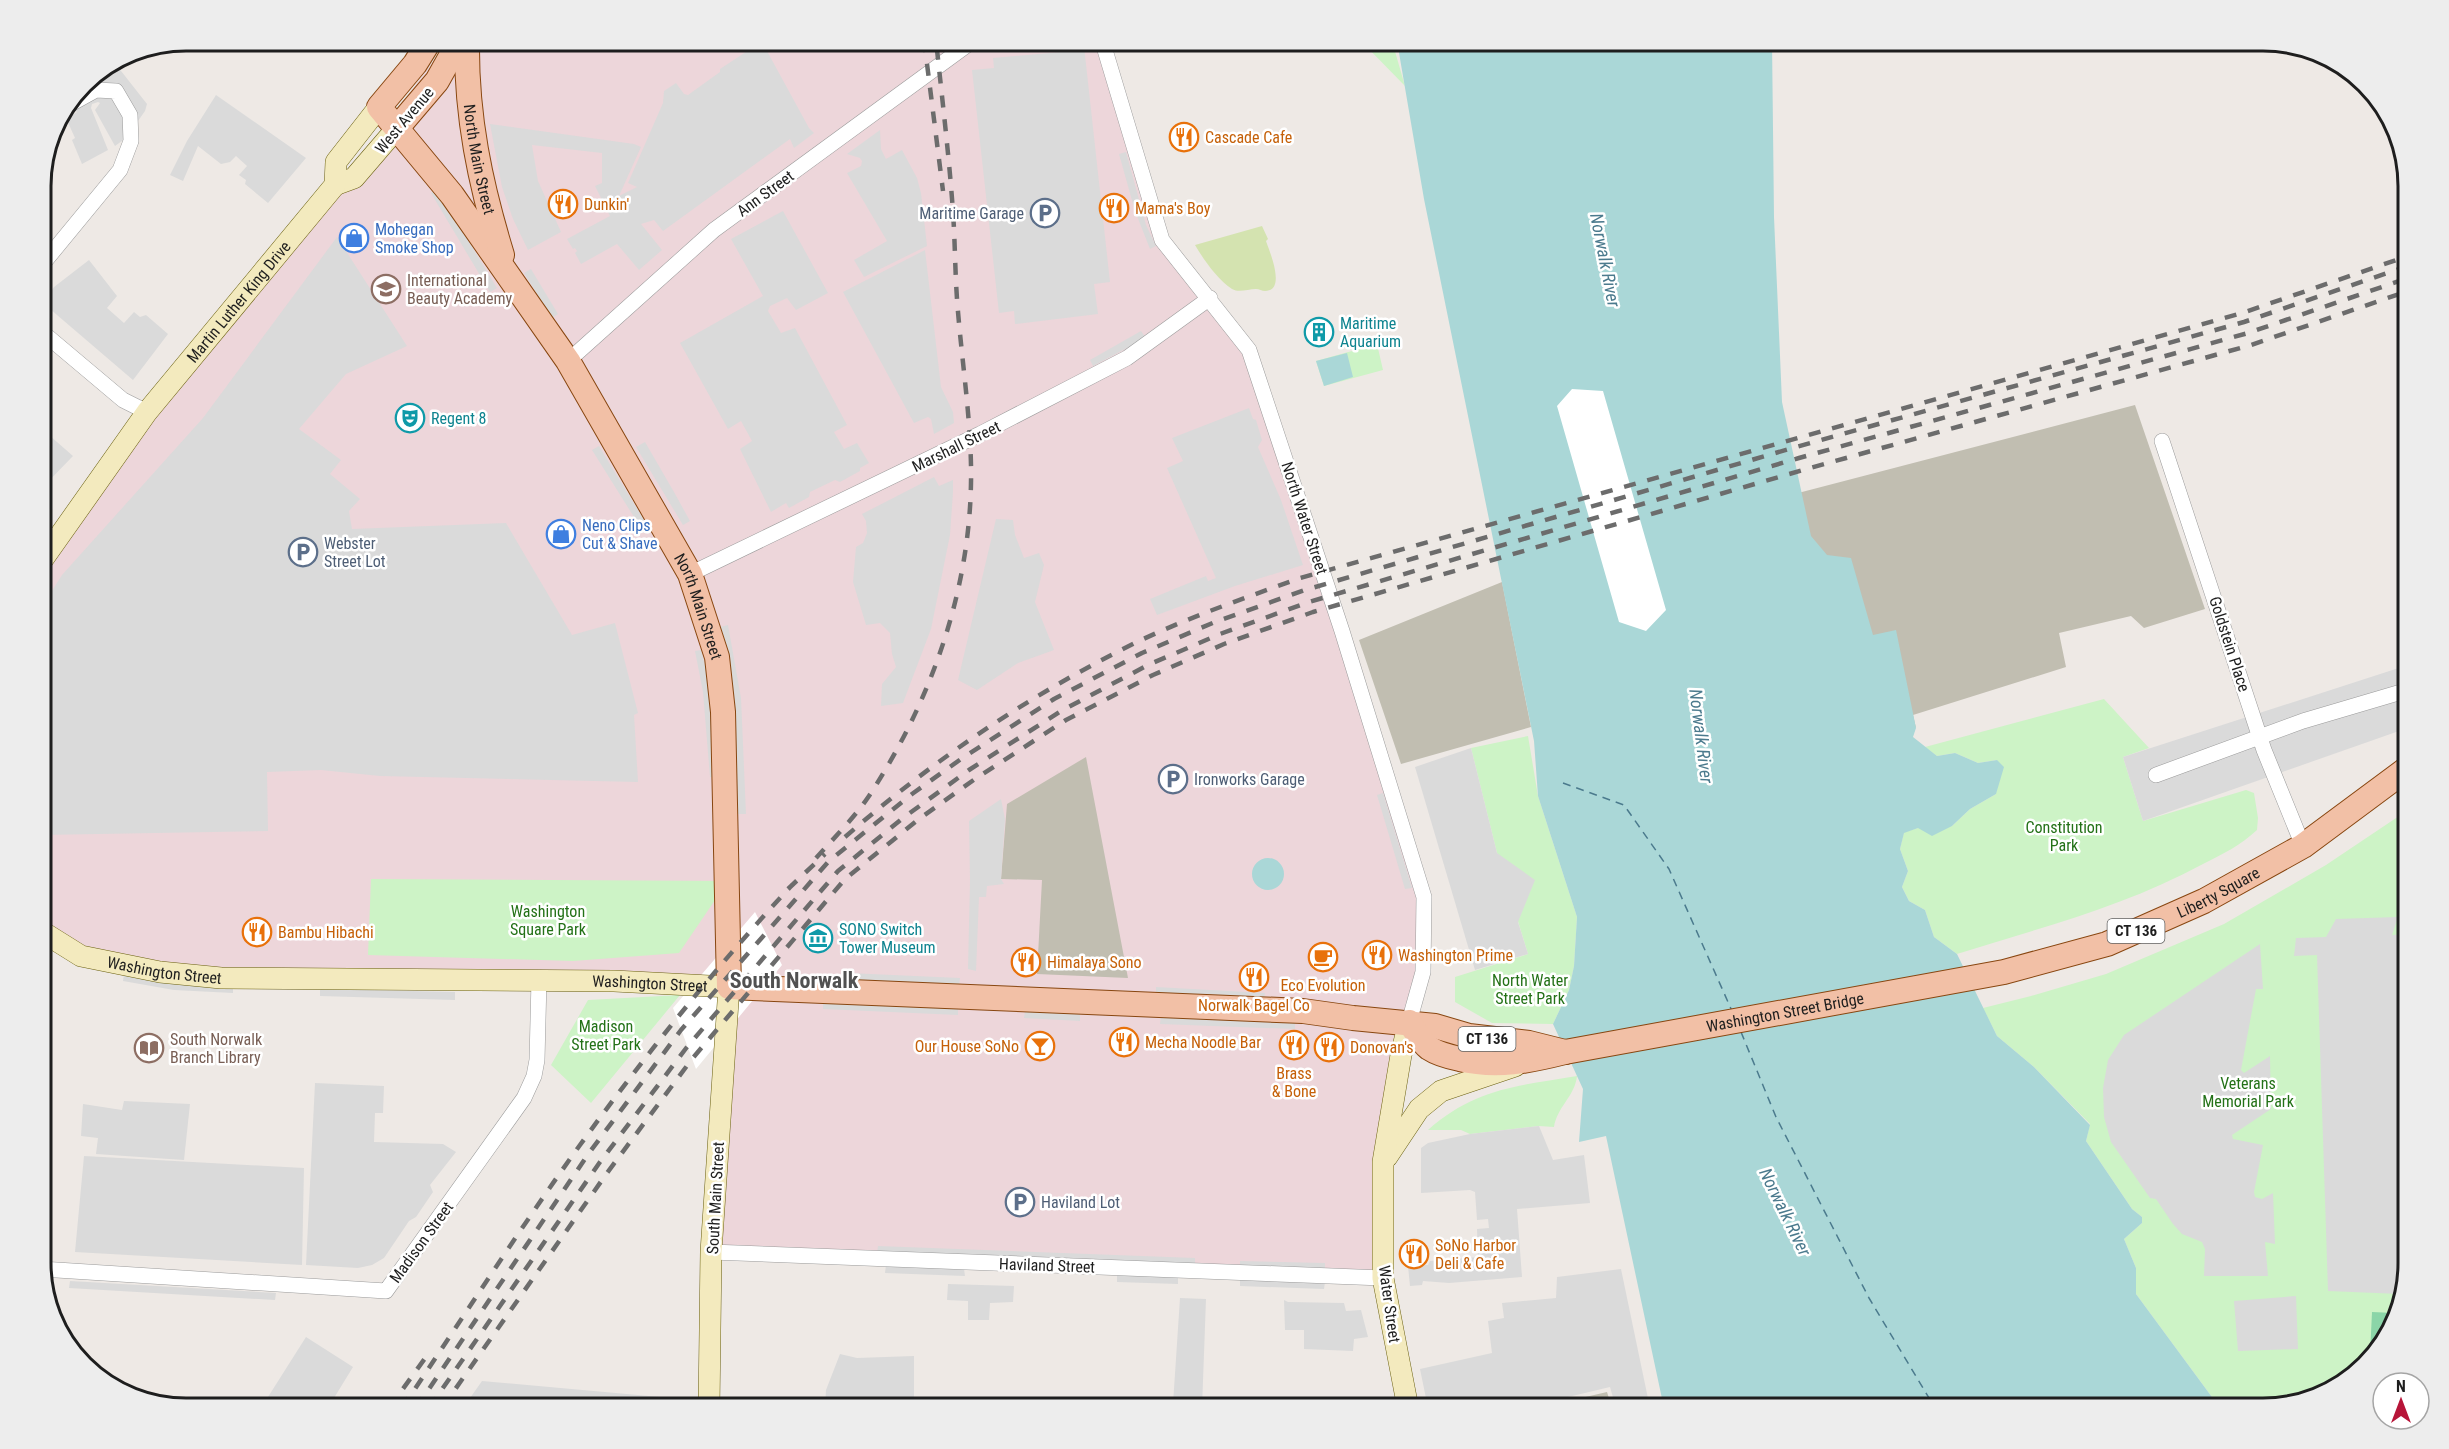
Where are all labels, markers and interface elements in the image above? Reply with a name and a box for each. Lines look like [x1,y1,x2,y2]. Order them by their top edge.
street label: West Avenue [371,83,438,158]
street label: North Main Street [460,103,499,217]
restaurant icon: Cascade Cafe [1168,121,1200,153]
place label: Cascade Cafe [1205,128,1292,147]
street label: Ann Street [733,166,798,220]
restaurant icon: Dunkin' [547,188,579,220]
restaurant icon: Mama's Boy [1098,192,1130,224]
place label: Dunkin' [584,195,629,214]
parking icon: Maritime Garage [1029,197,1061,229]
place label: Mama's Boy [1135,199,1211,218]
place label: Maritime Garage [919,204,1024,223]
water label: Norwalk River [1586,211,1625,309]
place label: Mohegan Smoke Shop [375,220,454,257]
shop icon: Mohegan Smoke Shop [338,222,370,254]
street label: Martin Luther King Drive [183,237,295,367]
place label: International Beauty Academy [407,271,512,308]
school or university icon: International Beauty Academy [370,273,402,305]
place label: Maritime Aquarium [1340,314,1401,351]
building icon: Maritime Aquarium [1303,316,1335,348]
theatre icon: Regent 8 [394,402,426,434]
place label: Regent 8 [431,409,486,428]
street label: Marshall Street [909,417,1004,476]
street label: North Water Street [1277,459,1332,577]
place label: Neno Clips Cut & Shave [582,516,657,553]
shop icon: Neno Clips Cut & Shave [545,518,577,550]
place label: Webster Street Lot [324,534,386,571]
parking icon: Webster Street Lot [287,536,319,568]
street label: North Main Street [670,550,726,662]
street label: Goldstein Place [2205,594,2254,694]
water label: Norwalk River [1685,688,1718,785]
parking icon: Ironworks Garage [1157,763,1189,795]
place label: Ironworks Garage [1194,770,1305,789]
park label: Constitution Park [2025,818,2103,855]
street label: Liberty Square [2174,863,2263,922]
park label: Washington Square Park [510,902,587,939]
restaurant icon: Bambu Hibachi [241,916,273,948]
road number: CT 136 [2108,919,2164,943]
place label: SONO Switch Tower Museum [839,920,935,957]
museum icon: SONO Switch Tower Museum [802,922,834,954]
place label: Bambu Hibachi [278,923,374,942]
restaurant icon: Washington Prime [1361,939,1393,971]
cafe icon: Eco Evolution [1307,941,1339,973]
restaurant icon: Himalaya Sono [1010,946,1042,978]
place label: Washington Prime [1398,946,1513,965]
street label: Washington Street [106,953,223,988]
place label: Himalaya Sono [1047,953,1142,972]
restaurant icon: Norwalk Bagel Co [1238,961,1270,993]
district label: South Norwalk [730,968,859,993]
park label: North Water Street Park [1492,971,1568,1008]
street label: Washington Street [592,972,708,996]
place label: Eco Evolution [1281,976,1366,995]
street label: Washington Street Bridge [1705,989,1865,1036]
place label: Norwalk Bagel Co [1198,996,1310,1015]
park label: Madison Street Park [571,1017,642,1054]
restaurant icon: Mecha Noodle Bar [1108,1026,1140,1058]
road number: CT 136 [1458,1027,1516,1051]
restaurant icon: Brass & Bone [1278,1029,1310,1061]
place label: South Norwalk Branch Library [170,1030,263,1067]
bar icon: Our House SoNo [1024,1030,1056,1062]
restaurant icon: Donovan's [1313,1031,1345,1063]
library icon: South Norwalk Branch Library [133,1032,165,1064]
place label: Mecha Noodle Bar [1145,1033,1261,1052]
place label: Our House SoNo [915,1037,1019,1056]
place label: Donovan's [1350,1038,1414,1057]
place label: Brass & Bone [1272,1064,1316,1101]
park label: Veterans Memorial Park [2202,1074,2295,1111]
street label: South Main Street [703,1141,728,1255]
water label: Norwalk River [1755,1165,1816,1260]
parking icon: Haviland Lot [1004,1186,1036,1218]
place label: Haviland Lot [1041,1193,1120,1212]
street label: Madison Street [386,1198,457,1287]
place label: SoNo Harbor Deli & Cafe [1435,1236,1516,1273]
restaurant icon: SoNo Harbor Deli & Cafe [1398,1238,1430,1270]
street label: Haviland Street [999,1254,1096,1277]
street label: Water Street [1375,1264,1404,1344]
north arrow [2371,1371,2431,1431]
text: N [2396,1377,2406,1396]

